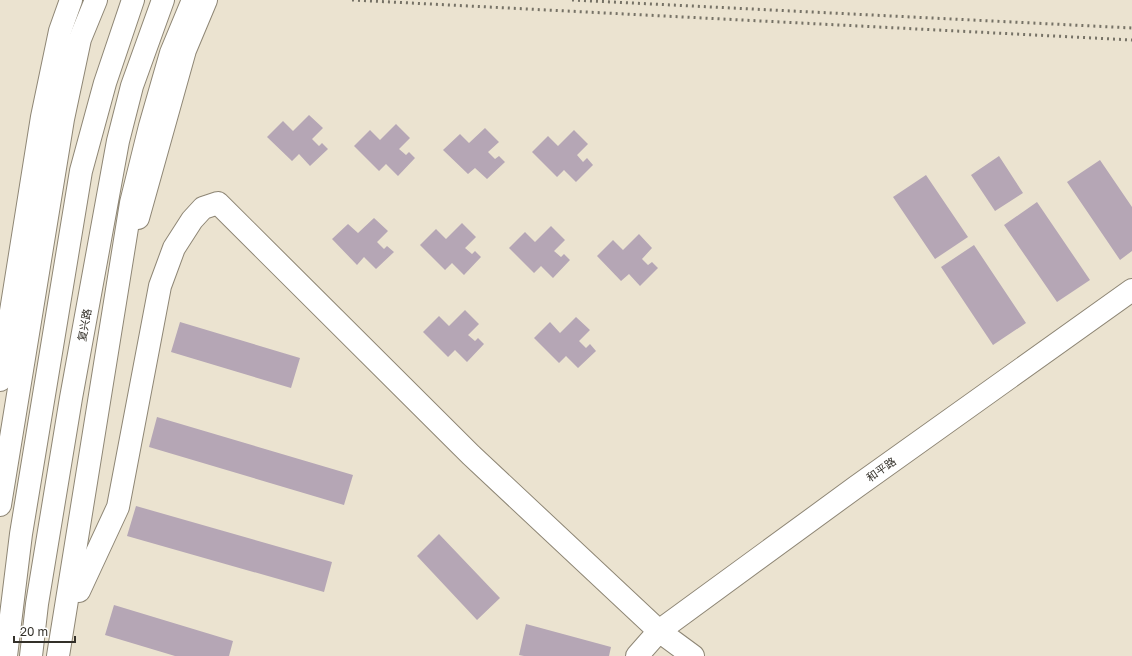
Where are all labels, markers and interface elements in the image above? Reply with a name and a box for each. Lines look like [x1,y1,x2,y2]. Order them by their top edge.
street label: 复兴路 [75,308,93,342]
street label: 和平路 [864,454,898,484]
scale bar [14,618,75,644]
text: 20 m [20,624,48,639]

